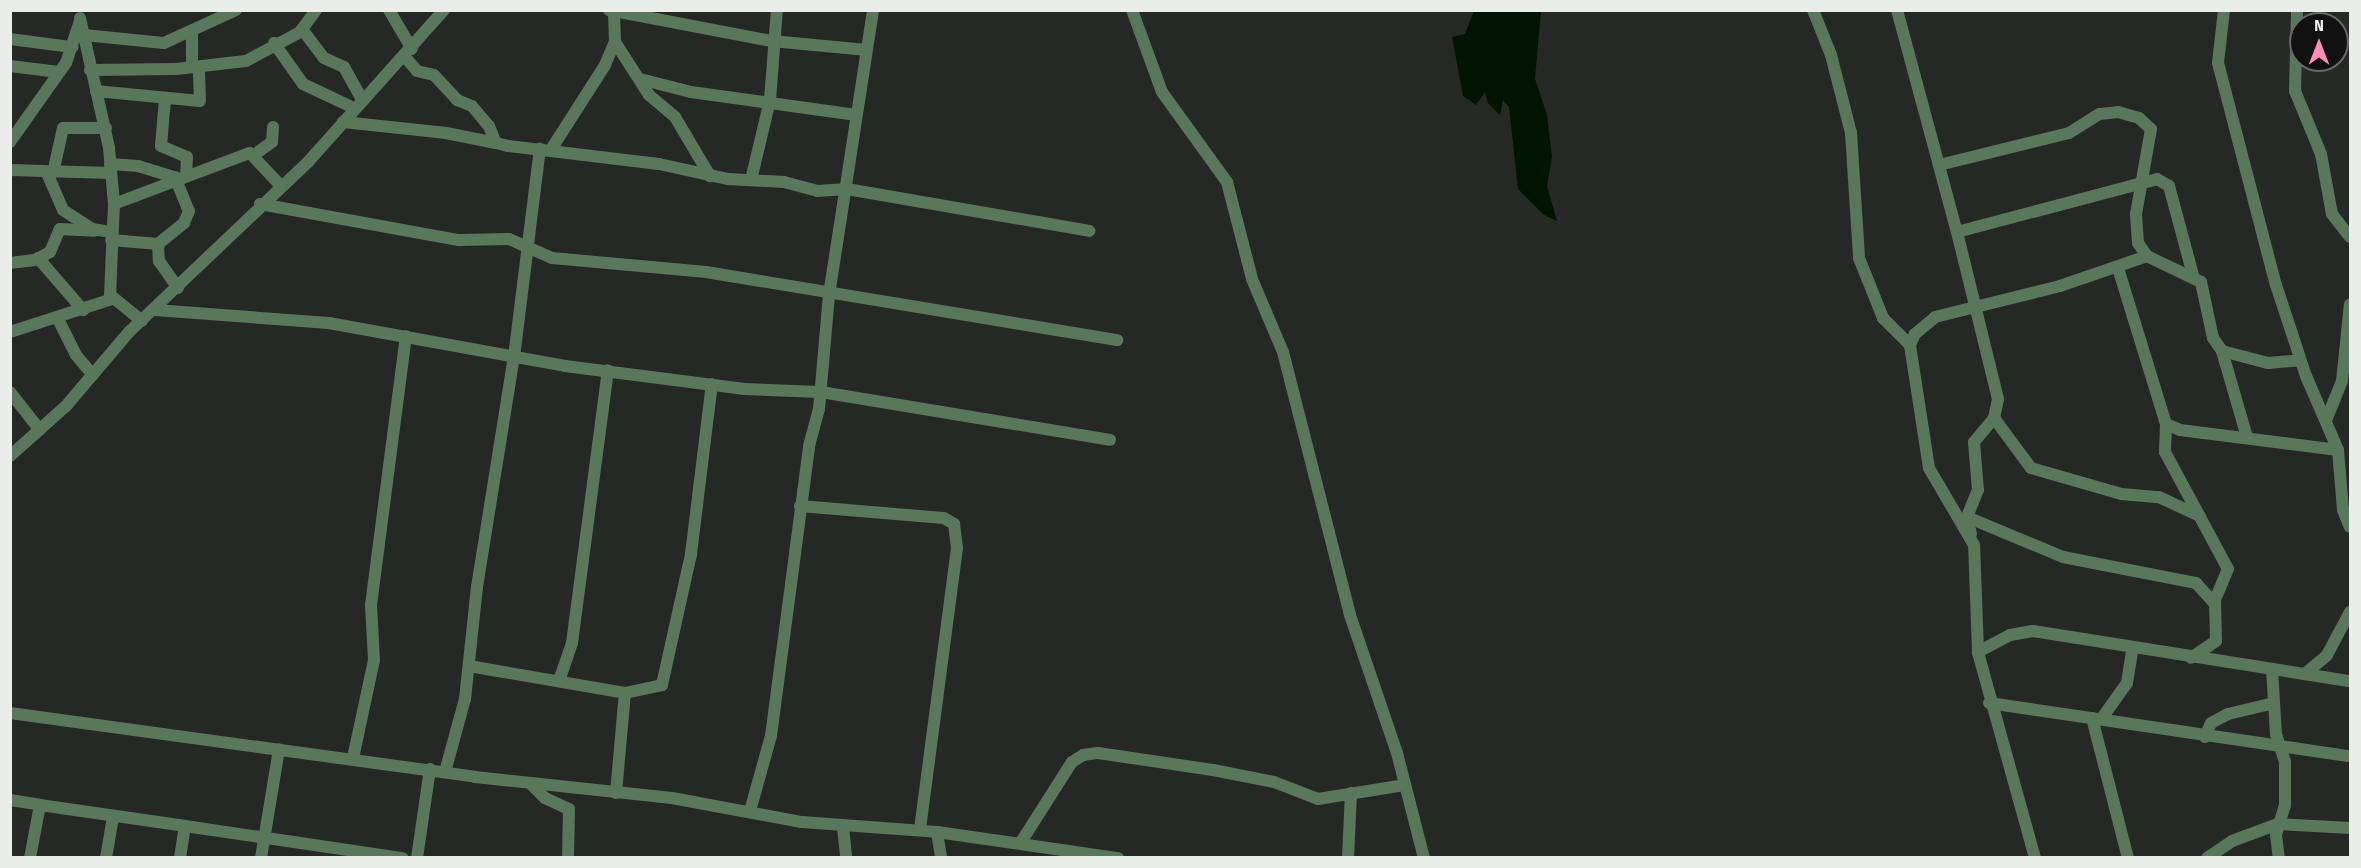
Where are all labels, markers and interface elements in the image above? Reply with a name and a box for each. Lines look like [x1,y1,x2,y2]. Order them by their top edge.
north arrow [2289,12,2349,72]
text: N [2314,16,2324,35]

